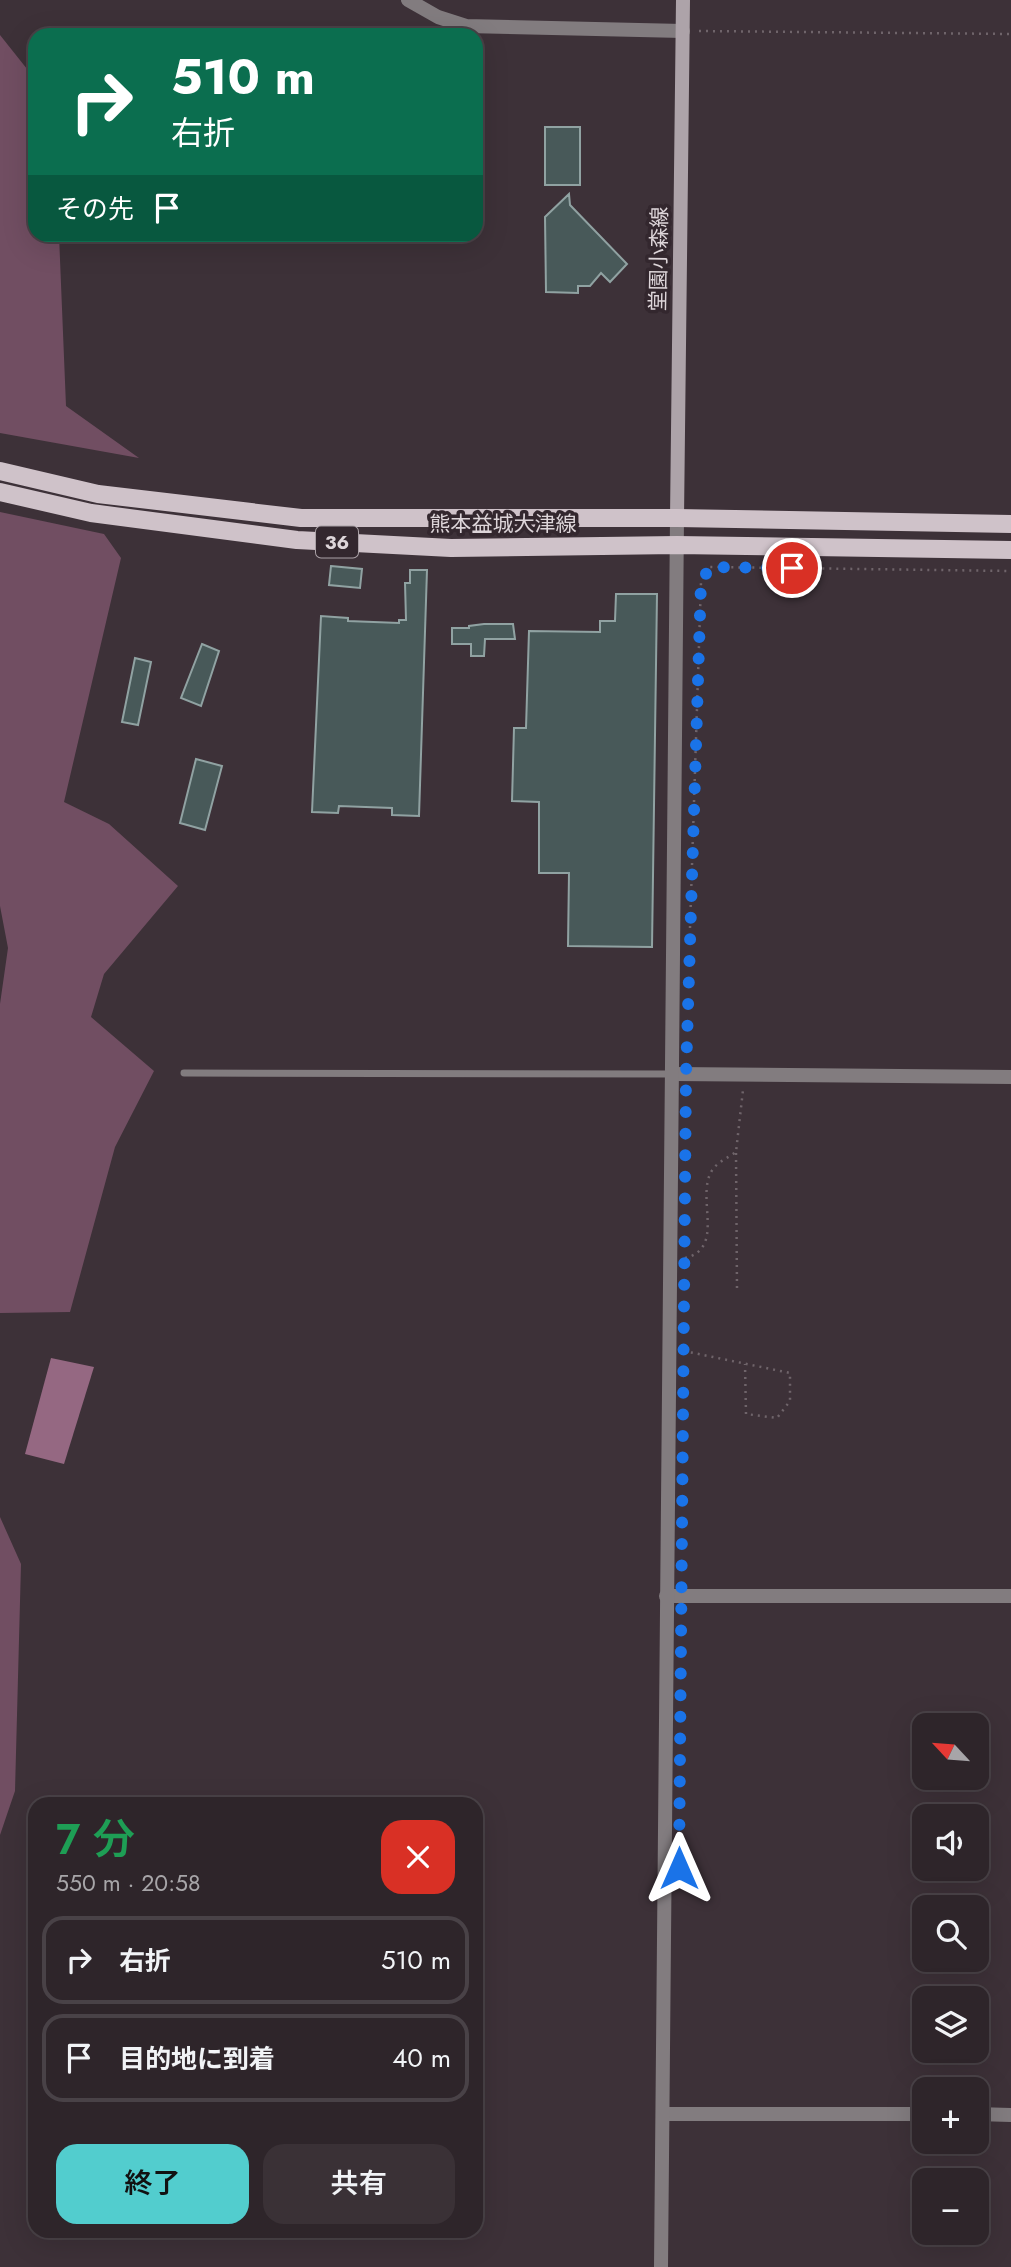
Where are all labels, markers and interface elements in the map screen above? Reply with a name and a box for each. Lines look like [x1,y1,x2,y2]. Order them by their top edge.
text: 510 m [171,42,315,112]
icon: right [56,56,147,147]
text: 右折 [171,110,235,156]
icon: arrive [148,189,186,227]
text: その先 [56,190,134,228]
street label: 堂園小森線 [643,206,675,312]
street label: 熊本益城大津線 [430,509,577,539]
road number: 36 [316,526,358,558]
pin [762,538,822,598]
icon: arrive [773,549,811,587]
north arrow [912,1713,989,1790]
map controls [912,1713,989,2245]
button: sound [912,1804,989,1881]
text: 7 分 [56,1809,135,1870]
button: close [381,1820,455,1894]
position arrow [642,1831,716,1905]
text: 550 m · 20:58 [56,1866,201,1900]
button: search [912,1895,989,1972]
icon: right [60,1941,98,1979]
text: 510 m [381,1941,451,1979]
text: 右折 [119,1942,171,1980]
button: layers [912,1986,989,2063]
icon: arrive [60,2039,98,2077]
text: 40 m [392,2039,451,2077]
text: 目的地に到着 [119,2040,275,2078]
button: + [912,2077,989,2154]
button: 終了 [56,2144,249,2224]
button: 共有 [263,2144,455,2224]
button: − [912,2168,989,2245]

